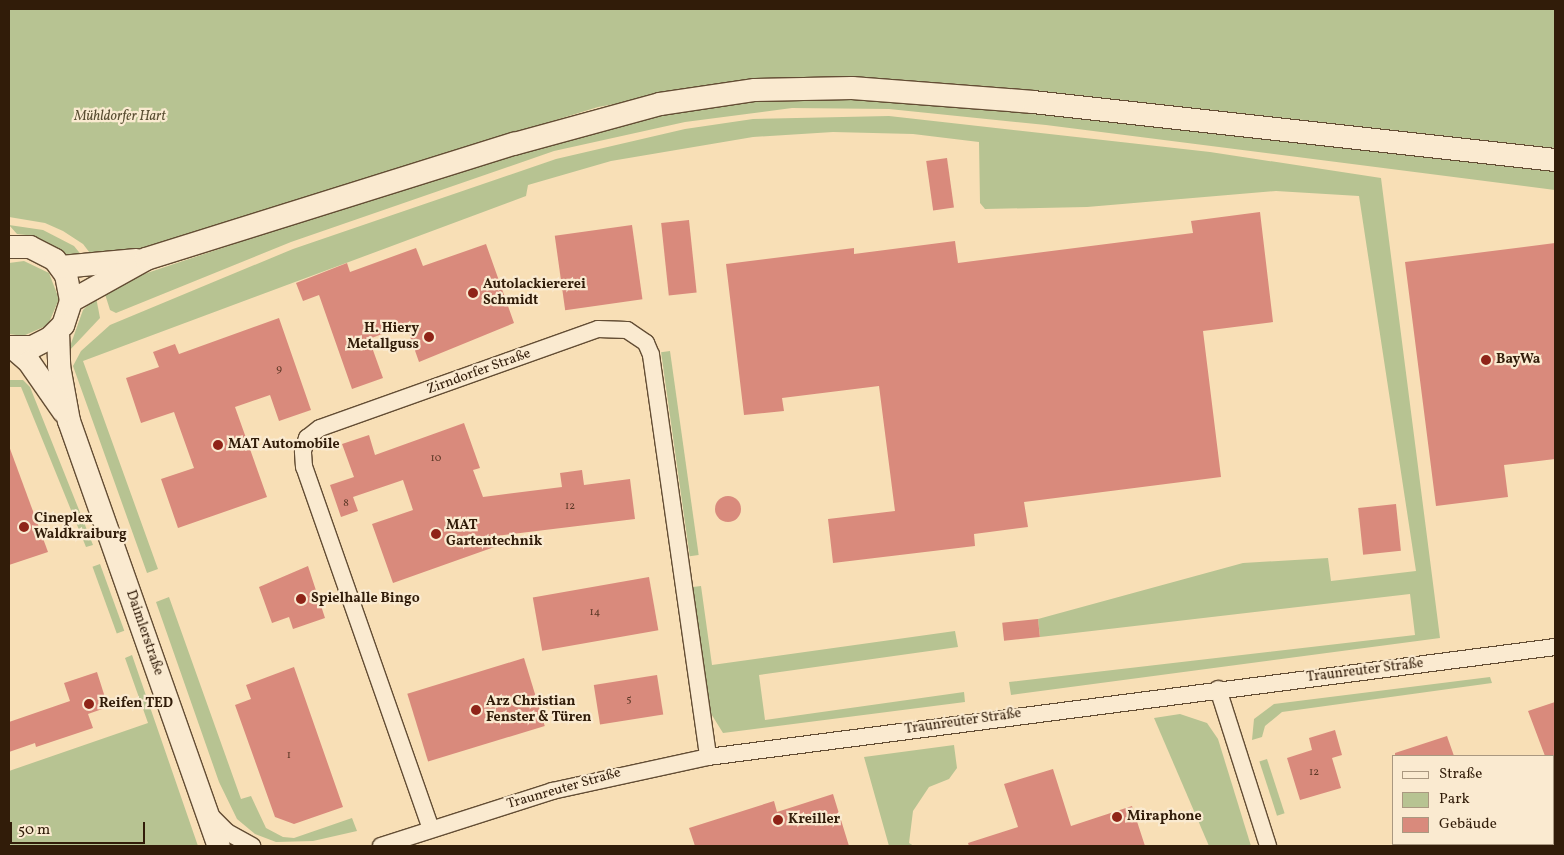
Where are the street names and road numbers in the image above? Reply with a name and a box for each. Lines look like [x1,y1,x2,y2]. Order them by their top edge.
street label: Zirndorfer Straße [425,345,533,399]
street label: Daimlerstraße [122,588,166,678]
street label: Traunreuter Straße [1306,655,1424,687]
street label: Traunreuter Straße [904,705,1022,739]
street label: Traunreuter Straße [505,765,623,813]

